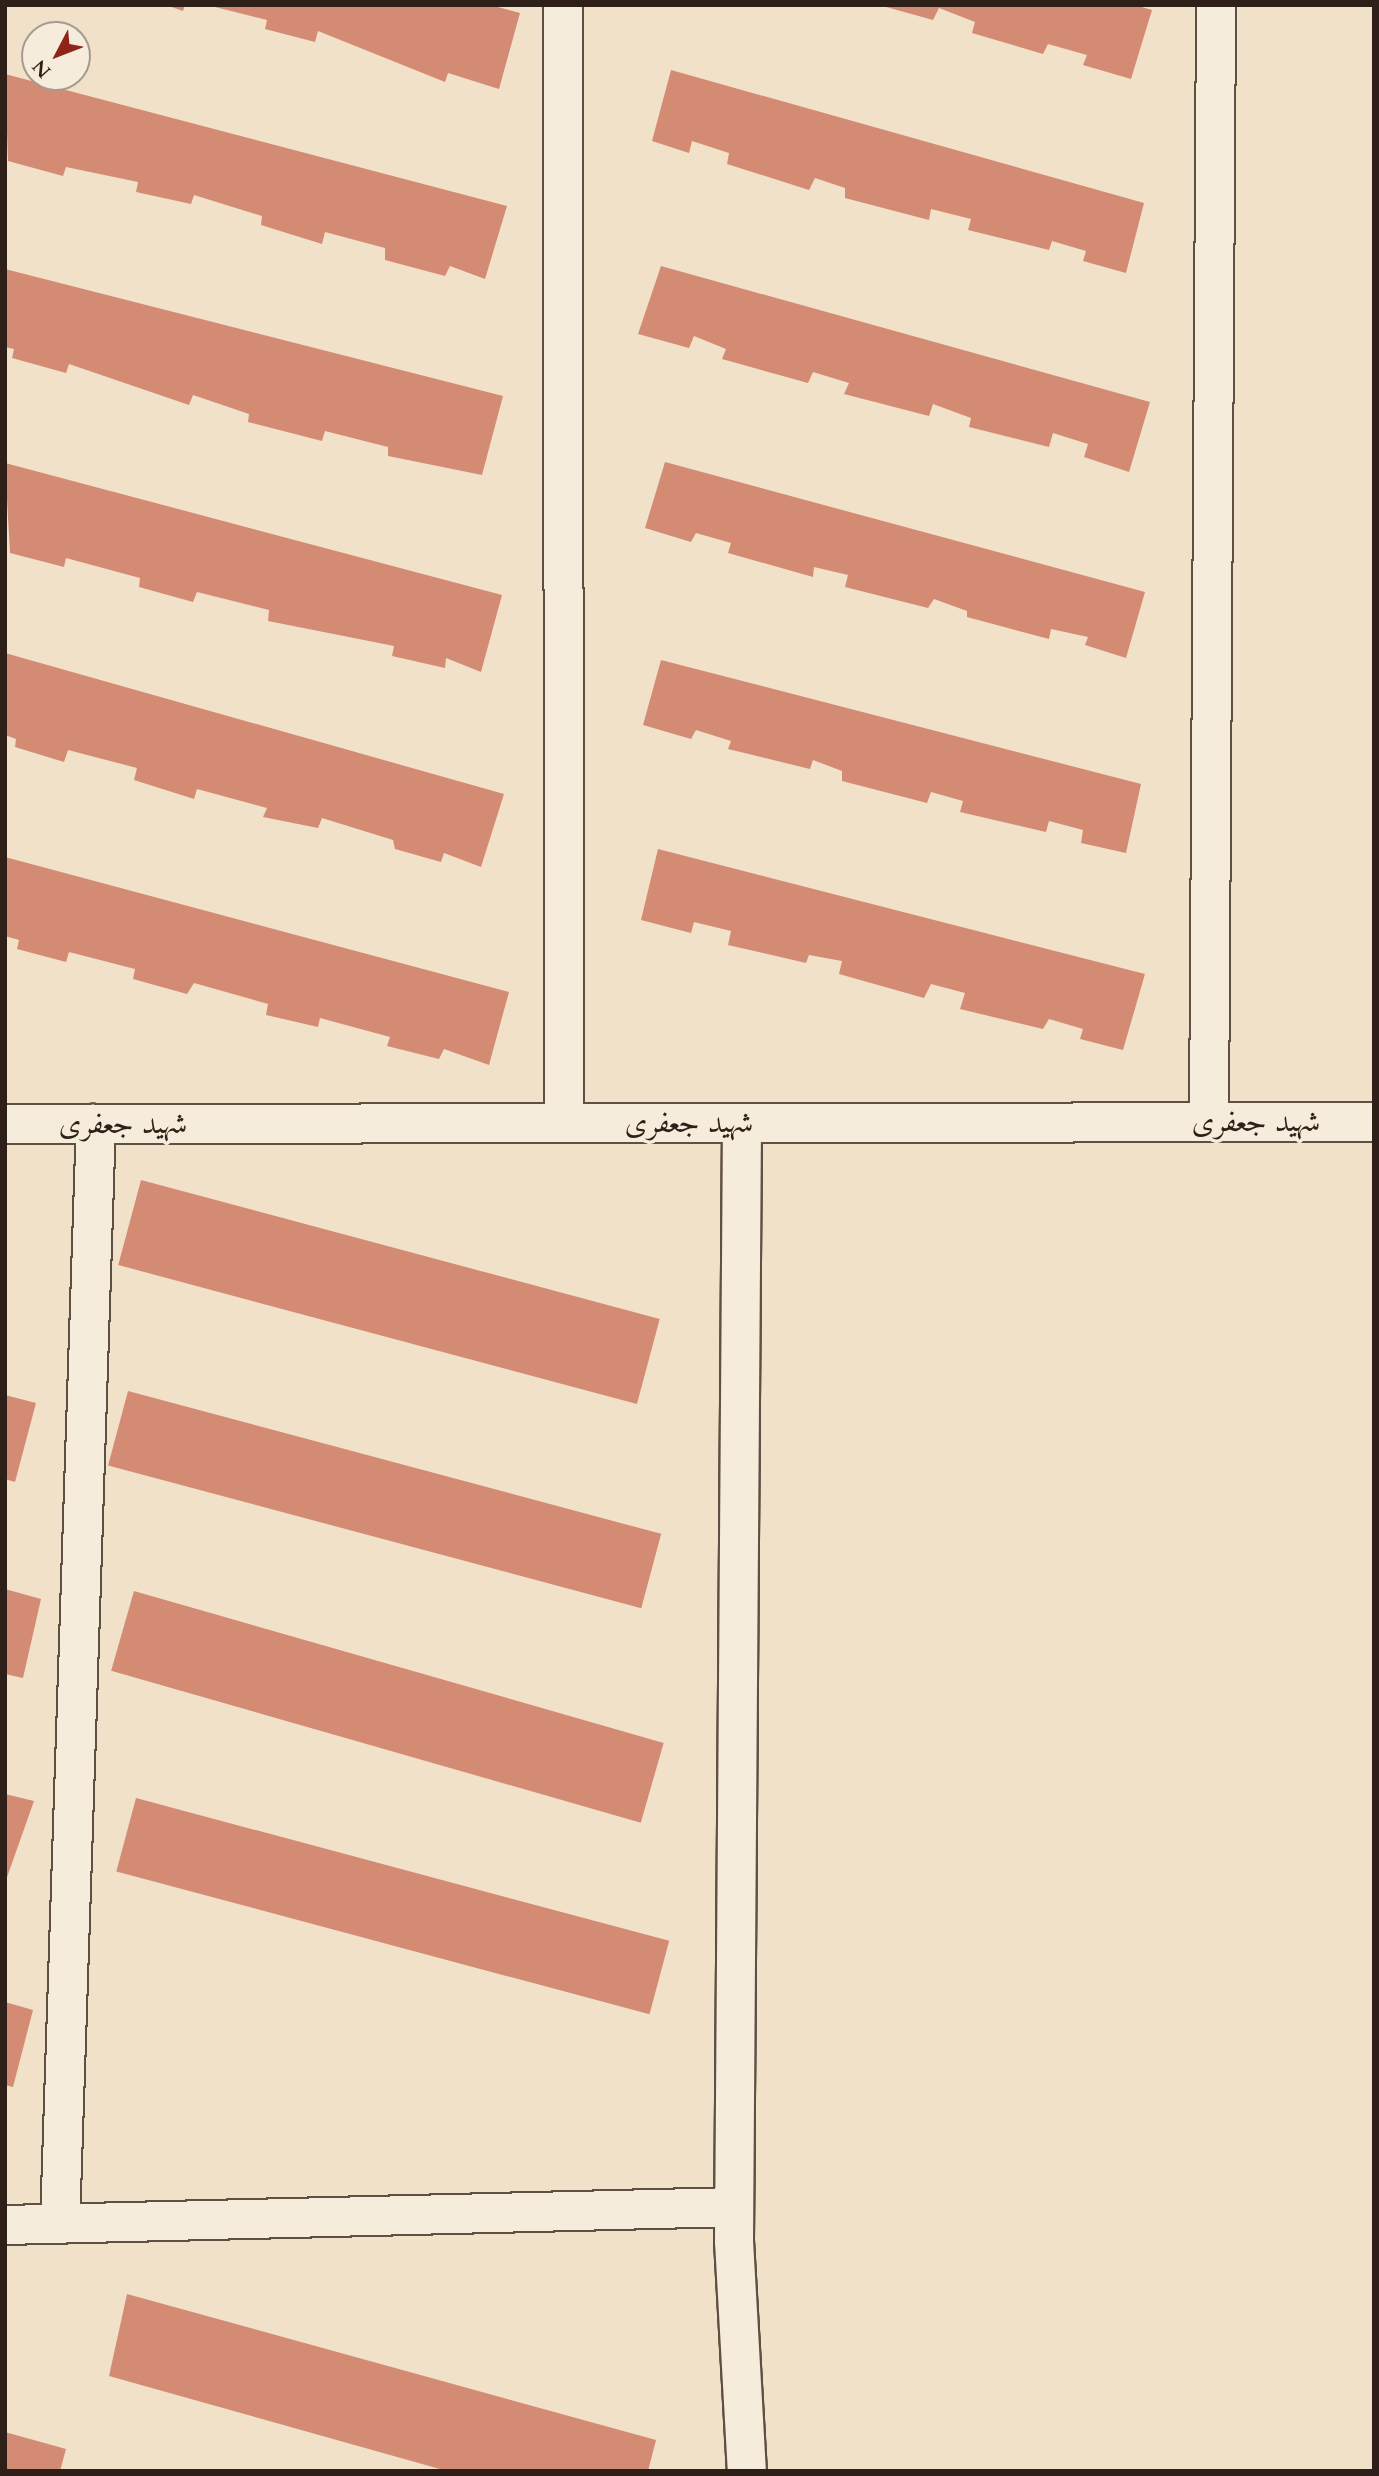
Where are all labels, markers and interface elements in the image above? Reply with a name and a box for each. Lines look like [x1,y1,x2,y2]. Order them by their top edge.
north arrow [21,21,91,91]
text: N [27,54,57,84]
street label: شهید جعفری [1192,1104,1320,1140]
street label: شهید جعفری [625,1105,753,1141]
street label: شهید جعفری [59,1106,187,1142]

